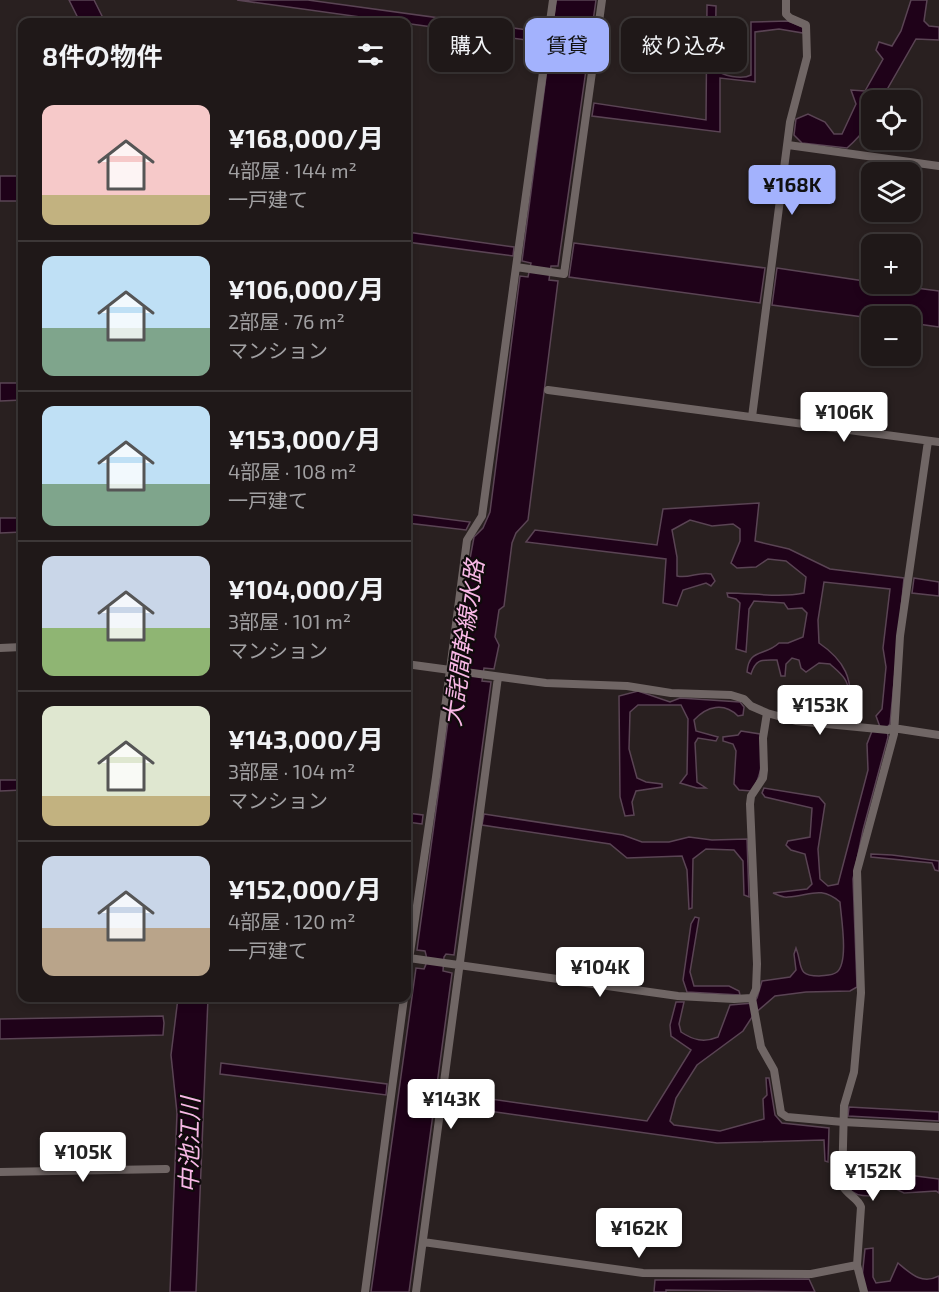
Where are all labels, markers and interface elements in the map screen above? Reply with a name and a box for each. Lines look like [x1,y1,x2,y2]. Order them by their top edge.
chip: 購入 [429,18,513,72]
chip: 賃貸 [525,18,609,72]
chip: 絞り込み [621,18,747,72]
icon: filters [354,38,387,71]
text: 8件の物件 [42,40,162,71]
map controls [861,90,921,366]
button: locate [861,90,921,150]
text: ¥168,000/月 [228,122,384,153]
icon: home [90,129,162,201]
text: 4部屋 · 144 m² [228,158,357,182]
button: layers [861,162,921,222]
pin: ¥168K [750,165,834,216]
text: ¥168K [763,172,821,196]
text: 一戸建て [228,187,308,211]
button: + [861,234,921,294]
text: ¥106,000/月 [228,273,384,304]
icon: home [90,280,162,352]
button: − [861,306,921,366]
text: 2部屋 · 76 m² [228,309,345,333]
text: マンション [228,338,328,362]
pin: ¥106K [802,392,886,443]
text: ¥106K [814,399,874,423]
text: ¥153,000/月 [228,423,381,454]
icon: home [90,430,162,502]
text: 4部屋 · 108 m² [228,459,356,483]
text: 一戸建て [228,488,308,512]
water label: 大詫間幹線水路 [436,556,489,728]
text: ¥104,000/月 [228,573,385,604]
icon: home [90,580,162,652]
text: 3部屋 · 101 m² [228,609,351,633]
text: マンション [228,638,328,662]
pin: ¥153K [778,685,862,736]
text: ¥153K [792,692,848,716]
text: ¥143,000/月 [228,723,384,754]
icon: home [90,730,162,802]
text: 3部屋 · 104 m² [228,759,355,783]
text: マンション [228,788,328,812]
text: ¥152,000/月 [228,873,382,904]
icon: home [90,880,162,952]
text: 4部屋 · 120 m² [228,909,355,933]
text: 一戸建て [228,938,308,962]
pin: ¥104K [558,947,642,998]
text: ¥104K [570,954,630,978]
pin: ¥143K [409,1079,493,1130]
text: ¥143K [422,1086,480,1110]
water label: 中池江川 [173,1094,204,1193]
pin: ¥105K [41,1132,125,1183]
text: ¥105K [54,1139,112,1163]
pin: ¥152K [831,1151,915,1202]
text: ¥152K [844,1158,902,1182]
pin: ¥162K [597,1208,681,1259]
text: ¥162K [610,1215,668,1239]

